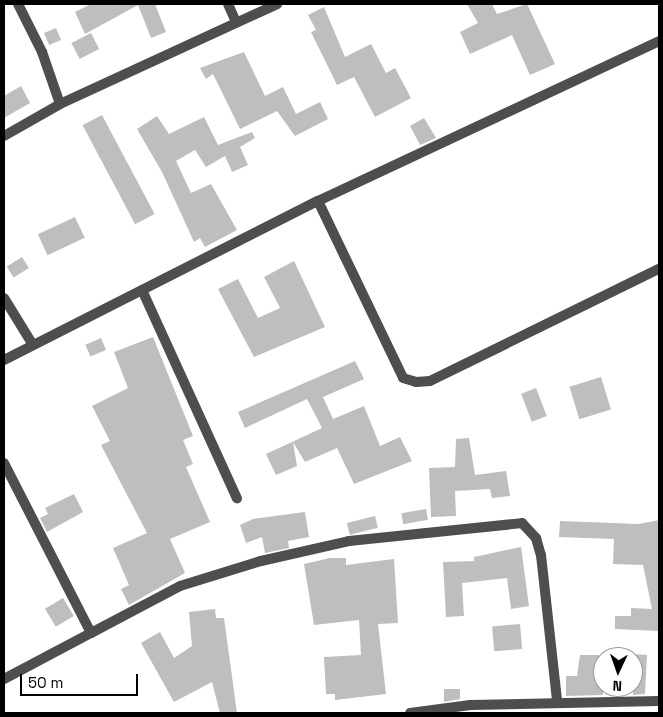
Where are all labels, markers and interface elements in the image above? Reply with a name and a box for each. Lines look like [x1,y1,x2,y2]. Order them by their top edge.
north arrow [593,647,643,697]
scale bar [22,664,140,696]
text: 50 m [28,673,63,692]
text: N [612,677,622,695]

